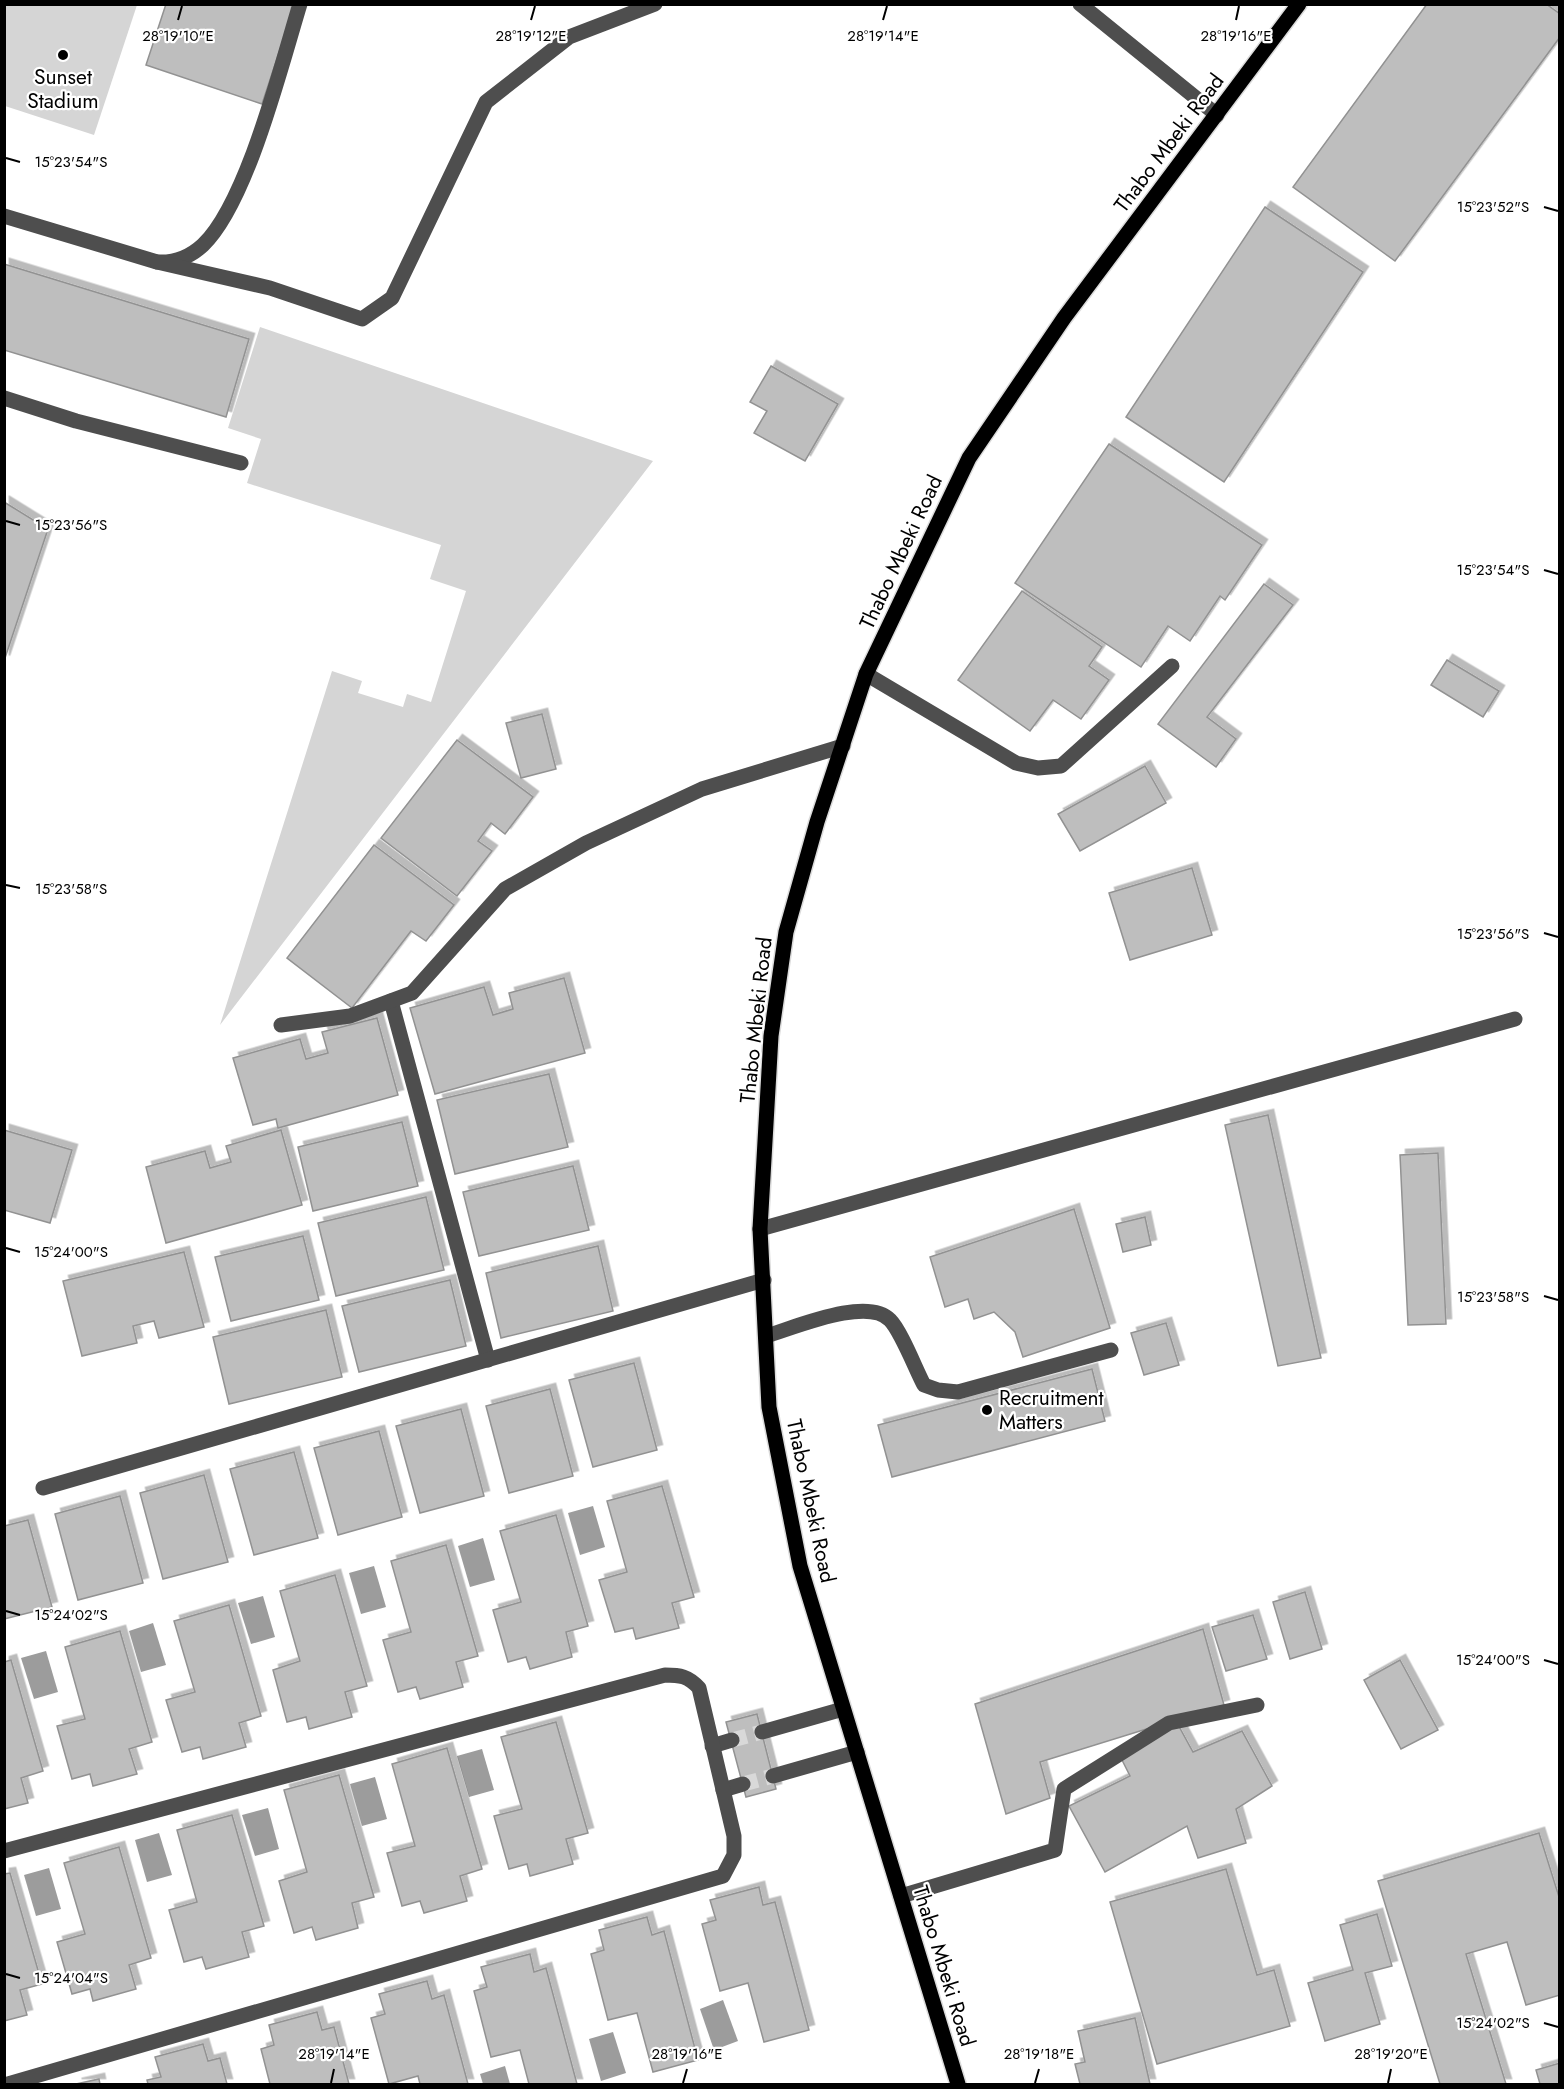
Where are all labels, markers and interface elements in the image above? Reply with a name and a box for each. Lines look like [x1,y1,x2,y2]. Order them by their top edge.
text: 28°19'10"E [142,25,214,47]
text: 28°19'12"E [495,25,567,47]
text: 28°19'14"E [847,25,919,47]
text: 28°19'16"E [1200,25,1272,47]
marker: Sunset Stadium [56,48,70,62]
place label: Sunset Stadium [27,62,99,116]
street label: Thabo Mbeki Road [1107,67,1231,219]
text: 15°23'54"S [35,151,107,173]
text: 15°23'52"S [1457,196,1529,218]
street label: Thabo Mbeki Road [852,470,950,634]
text: 15°23'56"S [35,514,107,536]
text: 15°23'54"S [1457,559,1529,581]
text: 15°23'58"S [35,878,107,900]
text: 15°23'56"S [1457,923,1529,945]
street label: Thabo Mbeki Road [732,936,780,1104]
text: 15°24'00"S [34,1241,108,1263]
text: 15°23'58"S [1457,1286,1529,1308]
place label: Recruitment Matters [999,1383,1104,1437]
marker: Recruitment Matters [980,1403,994,1417]
street label: Thabo Mbeki Road [779,1416,843,1586]
text: 15°24'02"S [34,1604,108,1626]
text: 15°24'00"S [1456,1649,1530,1671]
street label: Thabo Mbeki Road [905,1882,983,2050]
text: 15°24'04"S [34,1967,108,1989]
text: 15°24'02"S [1456,2012,1530,2034]
text: 28°19'14"E [298,2043,370,2065]
text: 28°19'16"E [651,2043,723,2065]
text: 28°19'18"E [1004,2043,1074,2065]
text: 28°19'20"E [1354,2043,1428,2065]

